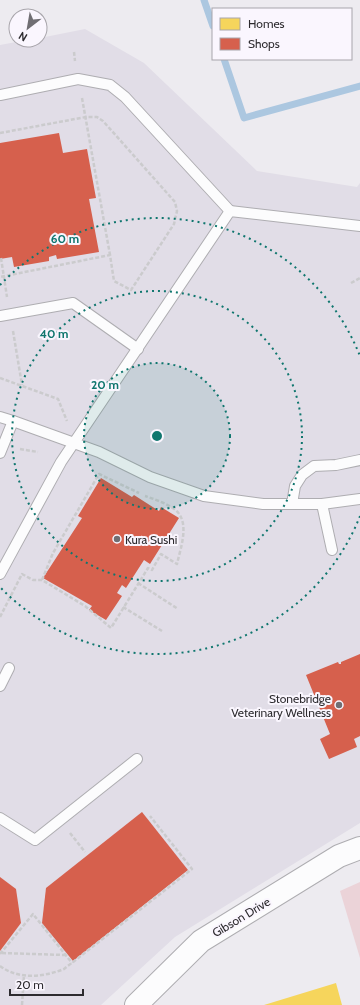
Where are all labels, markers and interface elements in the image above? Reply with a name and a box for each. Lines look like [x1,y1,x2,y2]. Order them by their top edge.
north arrow [8,8,48,48]
legend [212,8,352,60]
text: Homes [248,16,285,31]
text: N [16,29,30,45]
text: Shops [248,36,280,51]
text: 60 m [51,231,79,246]
text: 40 m [39,326,69,341]
text: 20 m [91,377,119,392]
centre of rings [150,429,164,443]
place label: Kura Sushi [125,532,177,547]
marker: Kura Sushi [112,534,122,544]
place label: Stonebridge Veterinary Wellness [231,691,331,720]
marker: Stonebridge Veterinary Wellness [334,700,344,710]
street label: Gibson Drive [209,894,273,940]
scale bar [10,971,83,997]
text: 20 m [16,977,44,992]

